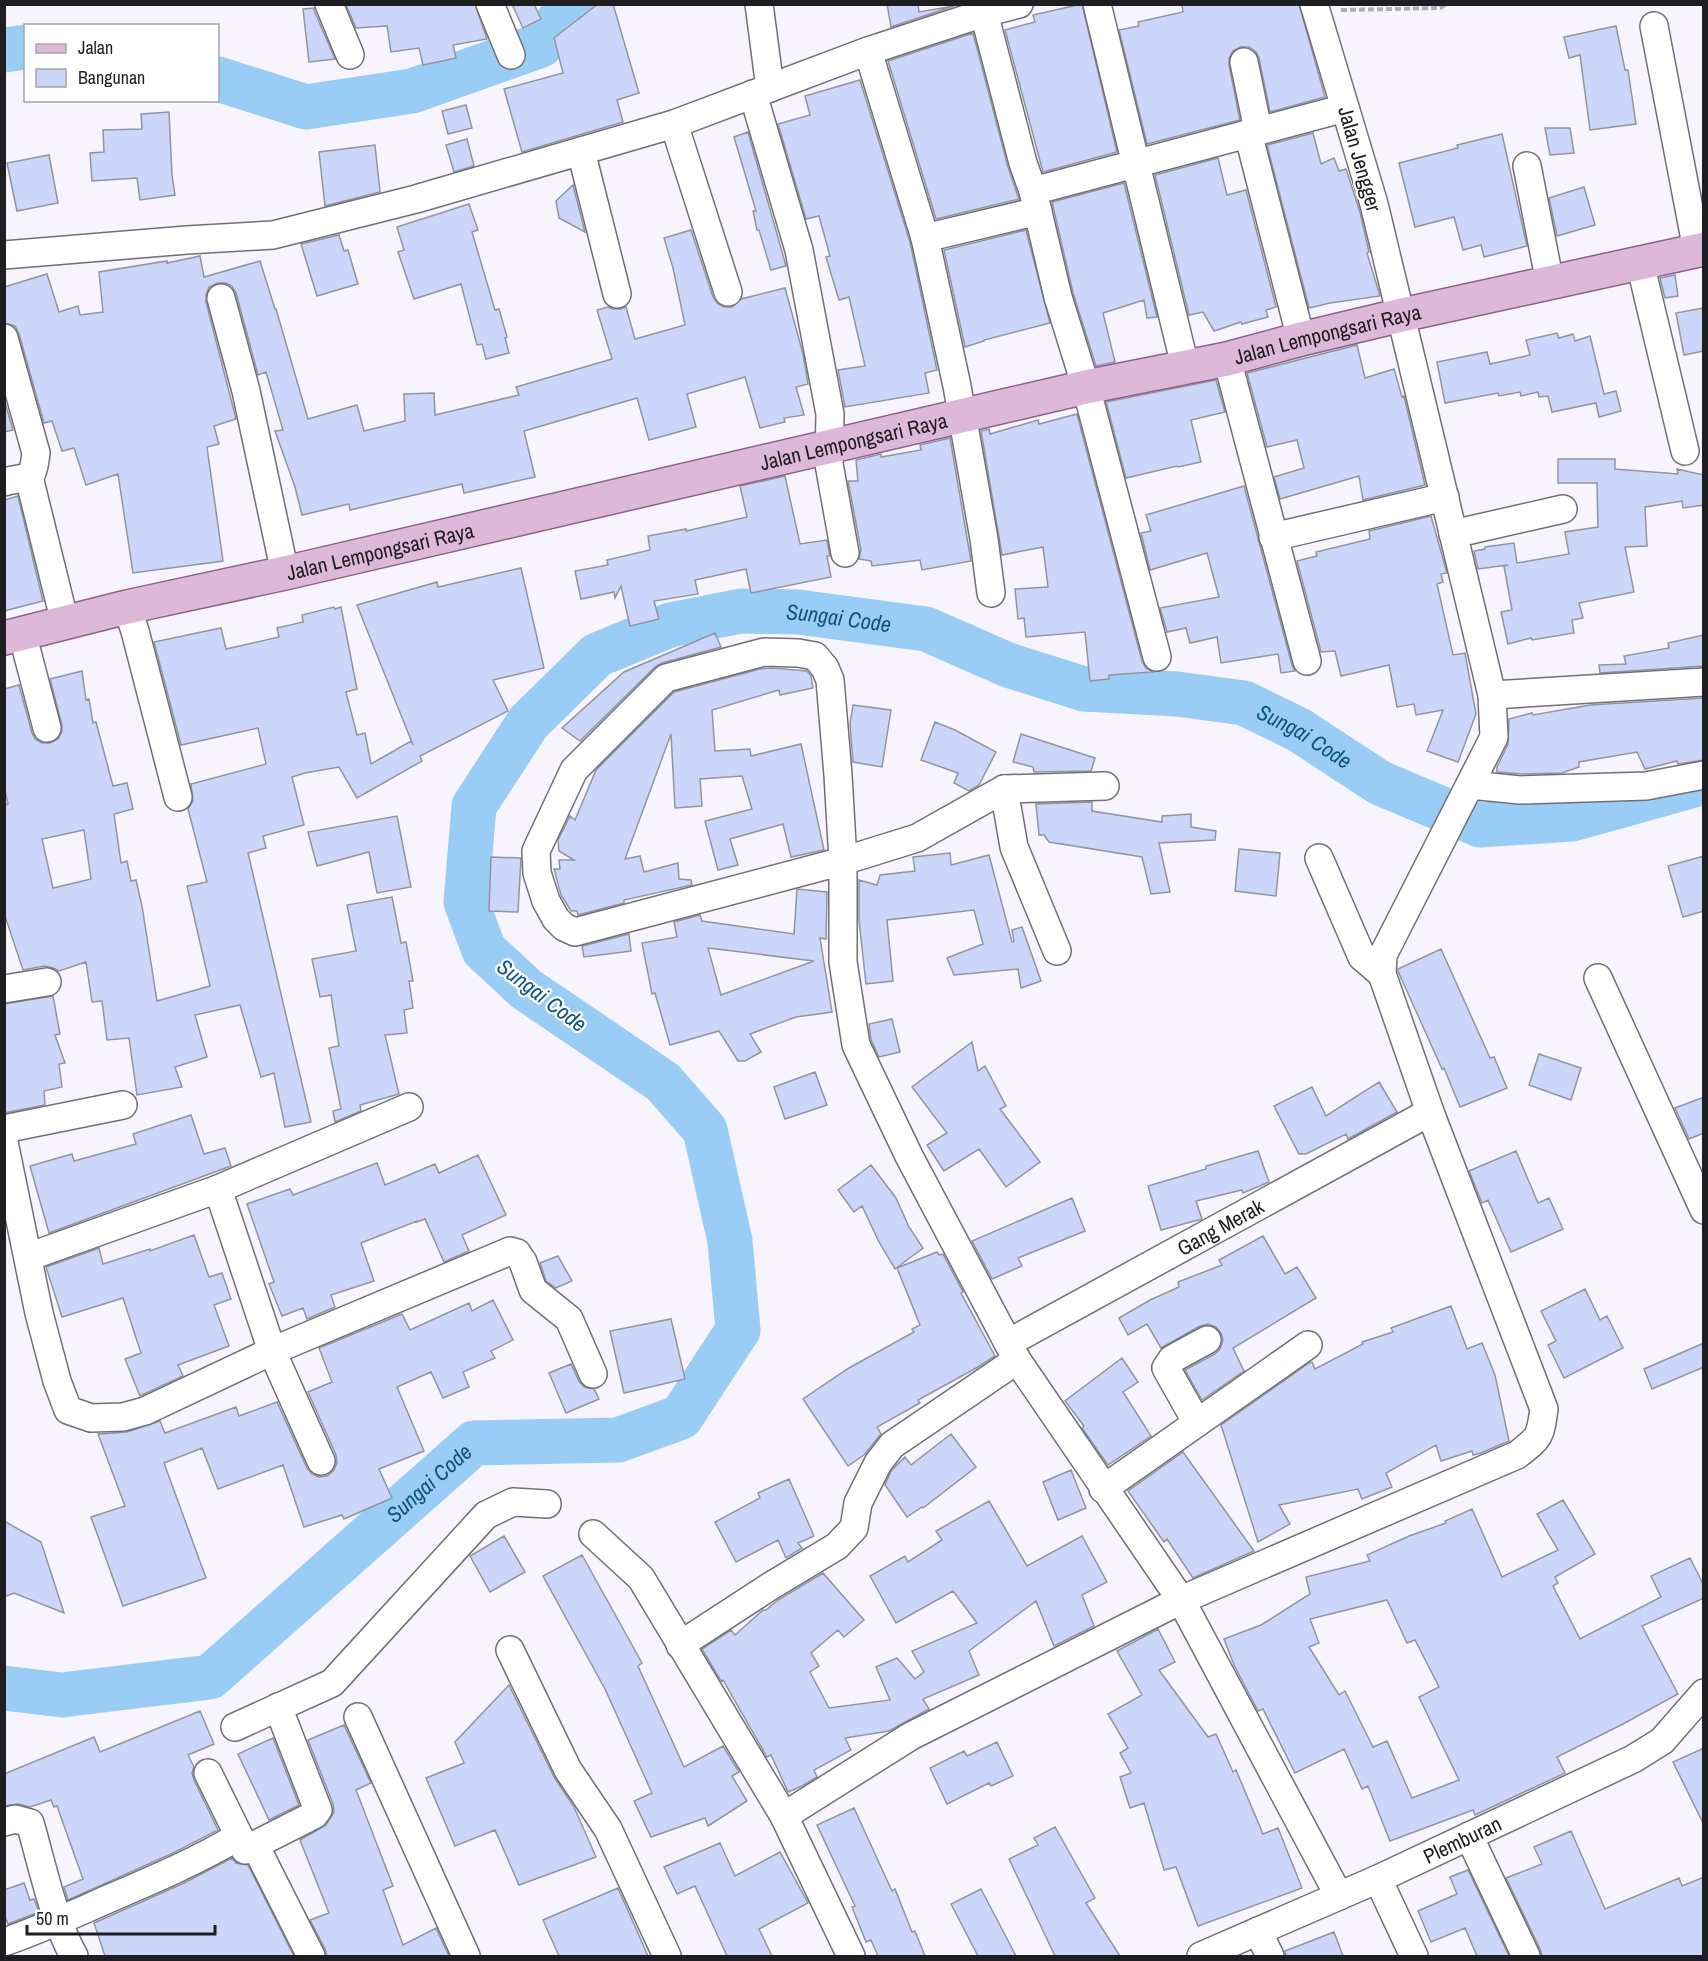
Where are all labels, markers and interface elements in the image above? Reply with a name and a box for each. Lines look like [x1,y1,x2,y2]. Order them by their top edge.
legend [24,24,219,102]
text: Jalan [78,35,113,60]
text: Bangunan [78,65,145,90]
street label: Jalan Jengger [1331,103,1389,215]
street label: Jalan Lempongsari Raya [1231,297,1424,371]
street label: Jalan Lempongsari Raya [757,405,950,477]
street label: Jalan Lempongsari Raya [283,515,477,587]
water label: Sungai Code [786,597,893,639]
water label: Sungai Code [1252,697,1358,776]
water label: Sungai Code [491,951,593,1039]
street label: Gang Merak [1172,1191,1269,1262]
water label: Sungai Code [379,1437,478,1529]
street label: Plemburan [1418,1809,1506,1870]
scale bar [27,1898,214,1936]
text: 50 m [36,1906,69,1931]

